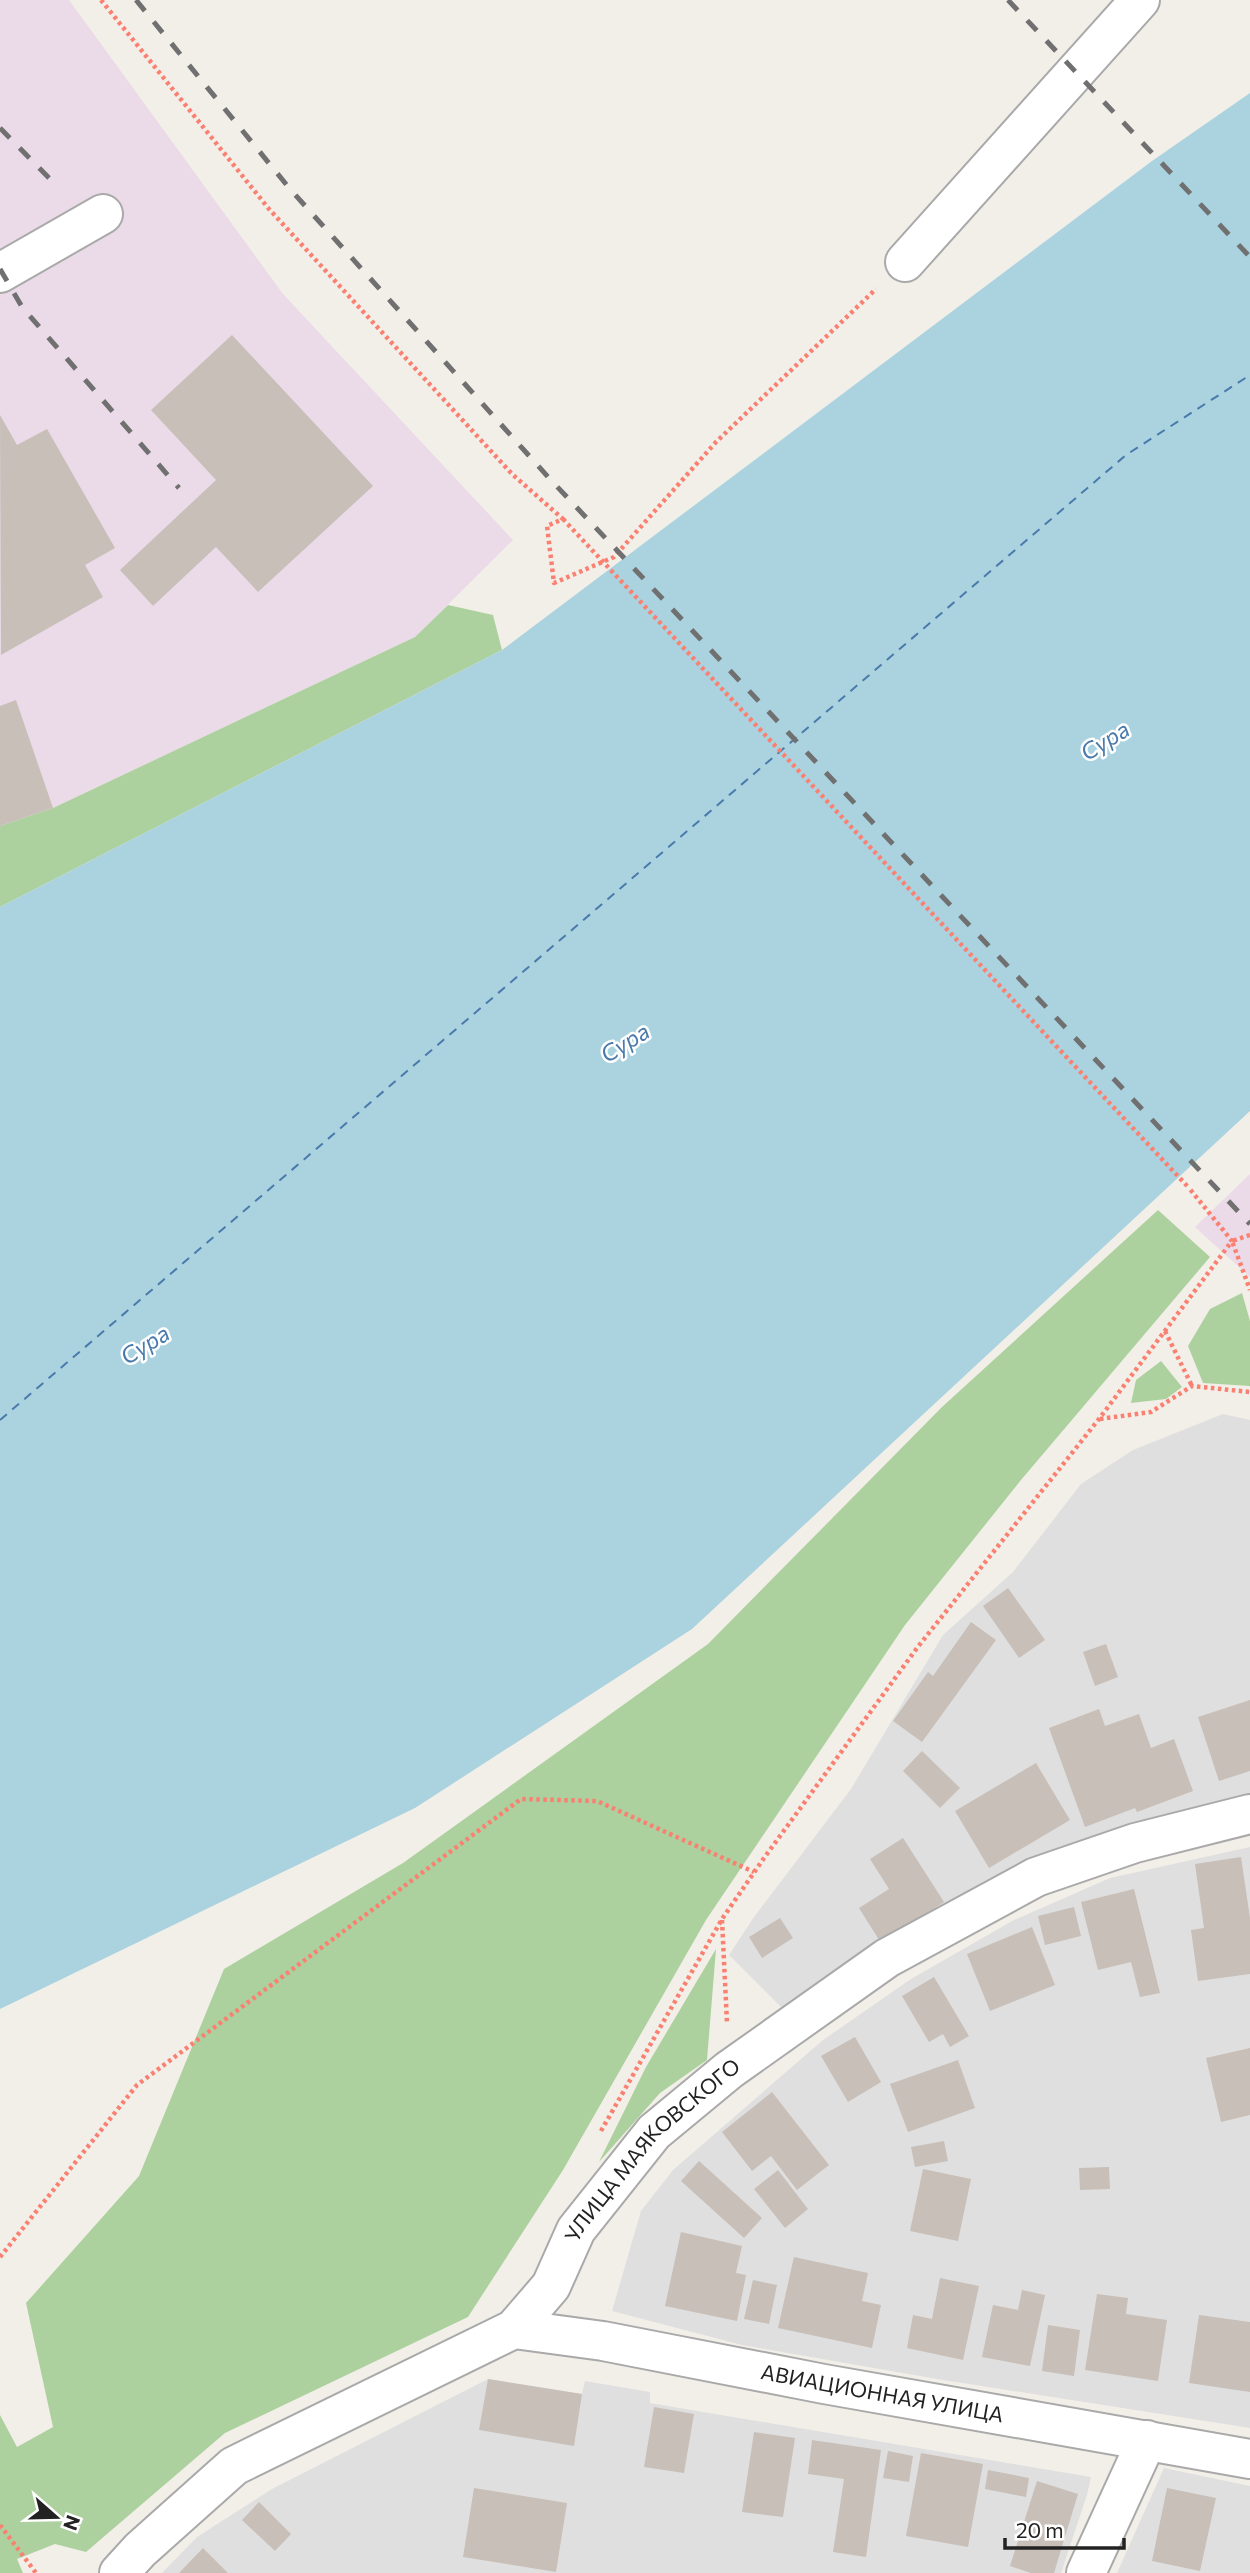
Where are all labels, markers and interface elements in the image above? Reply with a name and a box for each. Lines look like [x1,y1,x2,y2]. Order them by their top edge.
water label: Сура [1075,714,1134,766]
water label: Сура [595,1016,654,1068]
water label: Сура [115,1318,174,1370]
street label: УЛИЦА МАЯКОВСКОГО [559,2052,744,2245]
street label: АВИАЦИОННАЯ УЛИЦА [759,2358,1006,2426]
north arrow [21,2482,91,2552]
scale bar [1005,2506,1124,2550]
text: N [59,2512,86,2534]
text: 20 m [1016,2517,1064,2542]

